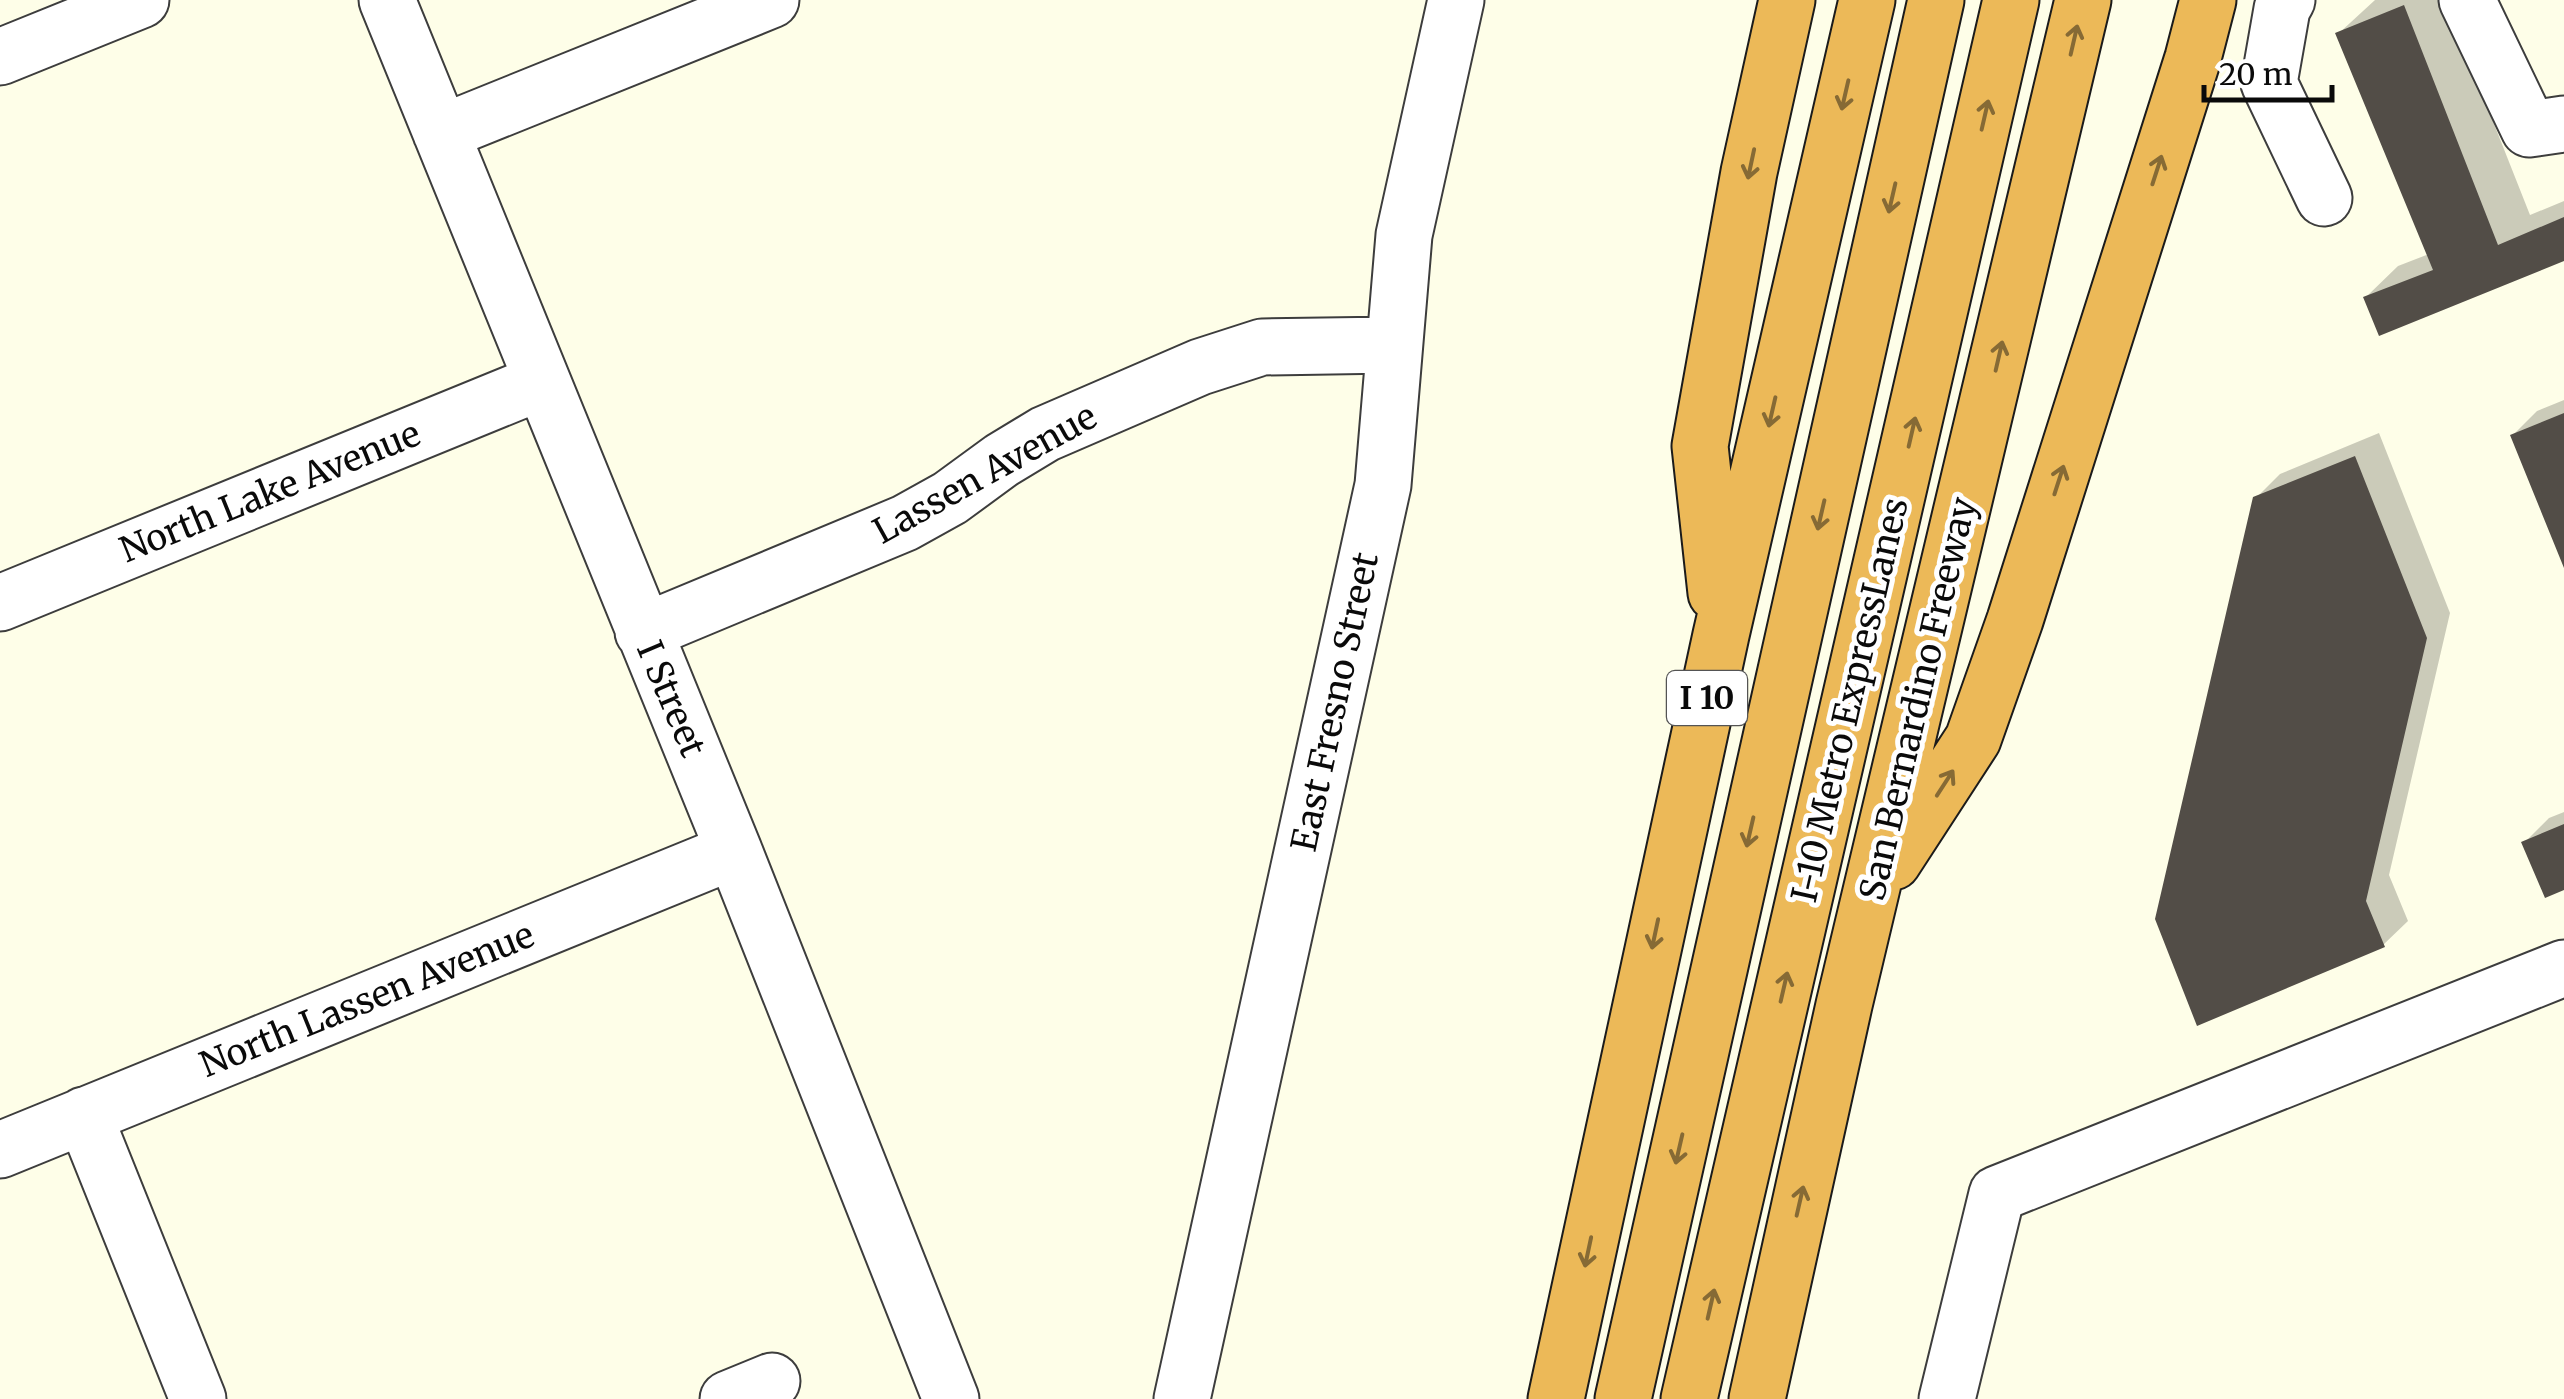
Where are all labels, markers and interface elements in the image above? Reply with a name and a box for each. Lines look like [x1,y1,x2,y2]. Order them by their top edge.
one-way arrow [2066,25,2084,57]
scale bar [2204,40,2332,102]
text: 20 m [2219,55,2293,93]
one-way arrow [1835,78,1853,110]
one-way arrow [1977,100,1995,132]
one-way arrow [1741,147,1760,179]
one-way arrow [2150,155,2168,187]
one-way arrow [1882,181,1900,213]
one-way arrow [1991,341,2009,373]
street label: Lassen Avenue [866,394,1104,554]
one-way arrow [1762,395,1780,427]
street label: North Lake Avenue [113,412,427,572]
one-way arrow [1904,417,1922,449]
one-way arrow [2051,465,2069,496]
street label: San Bernardino Freeway [1850,493,1986,905]
street label: I-10 Metro ExpressLanes [1782,494,1918,906]
one-way arrow [1811,498,1829,530]
street label: East Fresno Street [1282,548,1388,855]
street label: I Street [627,634,715,764]
road number: I 10 [1667,671,1747,725]
one-way arrow [1934,769,1955,798]
one-way arrow [1740,815,1758,847]
street label: North Lassen Avenue [194,913,540,1087]
one-way arrow [1645,917,1663,949]
one-way arrow [1776,972,1794,1004]
one-way arrow [1669,1132,1687,1164]
one-way arrow [1792,1186,1811,1218]
one-way arrow [1577,1235,1596,1267]
one-way arrow [1703,1289,1721,1321]

